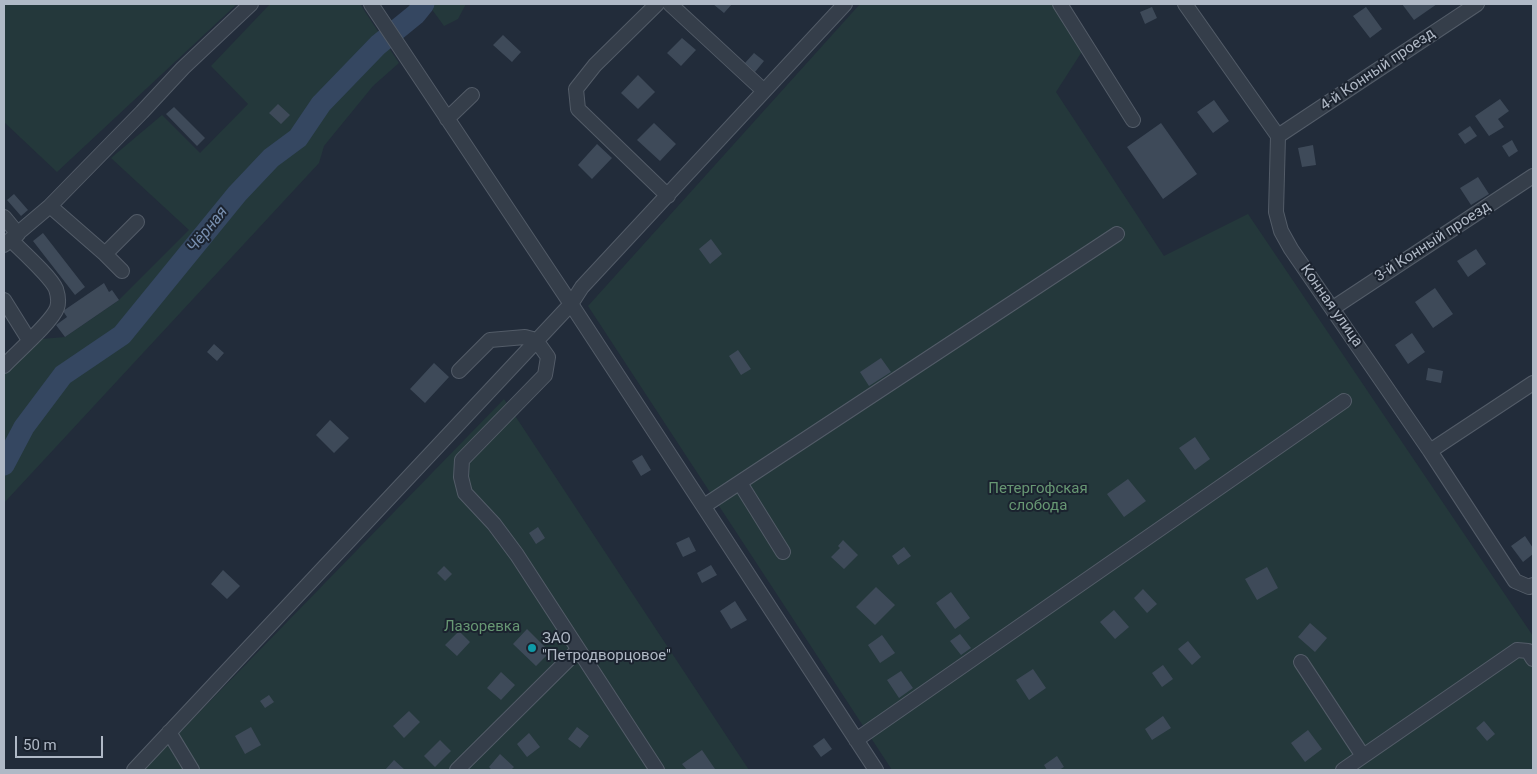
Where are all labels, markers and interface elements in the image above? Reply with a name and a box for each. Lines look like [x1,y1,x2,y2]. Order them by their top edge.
street label: 4-й Конный проезд [1317,25,1439,115]
street label: 3-й Конный проезд [1372,198,1494,286]
water label: Чёрная [184,203,232,257]
street label: Конная улица [1296,261,1366,351]
park label: Петергофская слобода [988,480,1088,515]
park label: Лазоревка [444,618,520,636]
place label: ЗАО "Петродворцовое" [542,630,671,665]
marker: ЗАО "Петродворцовое" [526,642,538,654]
scale bar [18,726,105,758]
text: 50 m [23,736,57,754]

